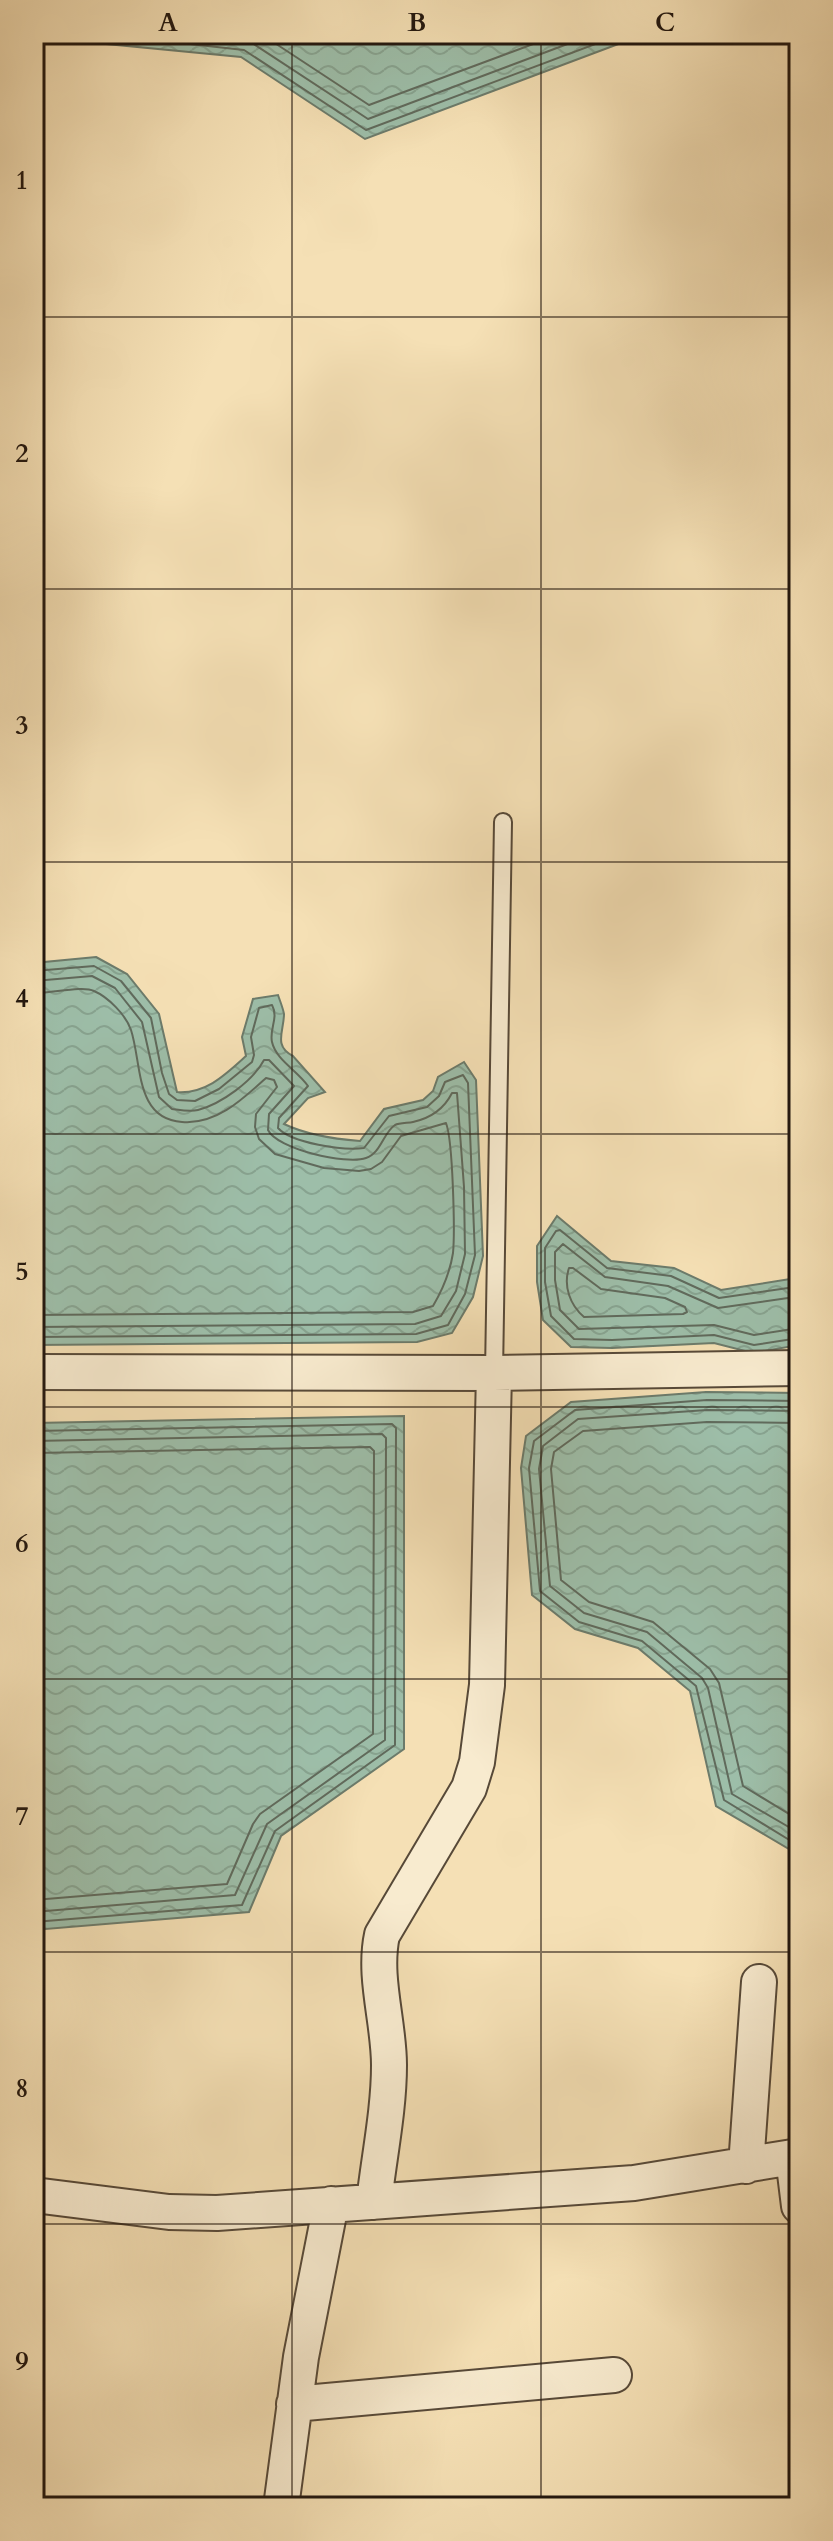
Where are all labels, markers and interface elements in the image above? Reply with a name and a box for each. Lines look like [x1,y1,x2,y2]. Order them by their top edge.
text: A [158,5,178,40]
text: B [408,5,426,40]
text: C [655,5,675,40]
text: 1 [15,163,29,198]
text: 2 [15,436,29,471]
text: 3 [15,708,29,743]
text: 4 [15,981,29,1016]
text: 5 [15,1254,29,1289]
text: 6 [15,1526,29,1561]
text: 7 [15,1799,29,1834]
text: 8 [15,2071,29,2106]
text: 9 [15,2344,29,2379]

